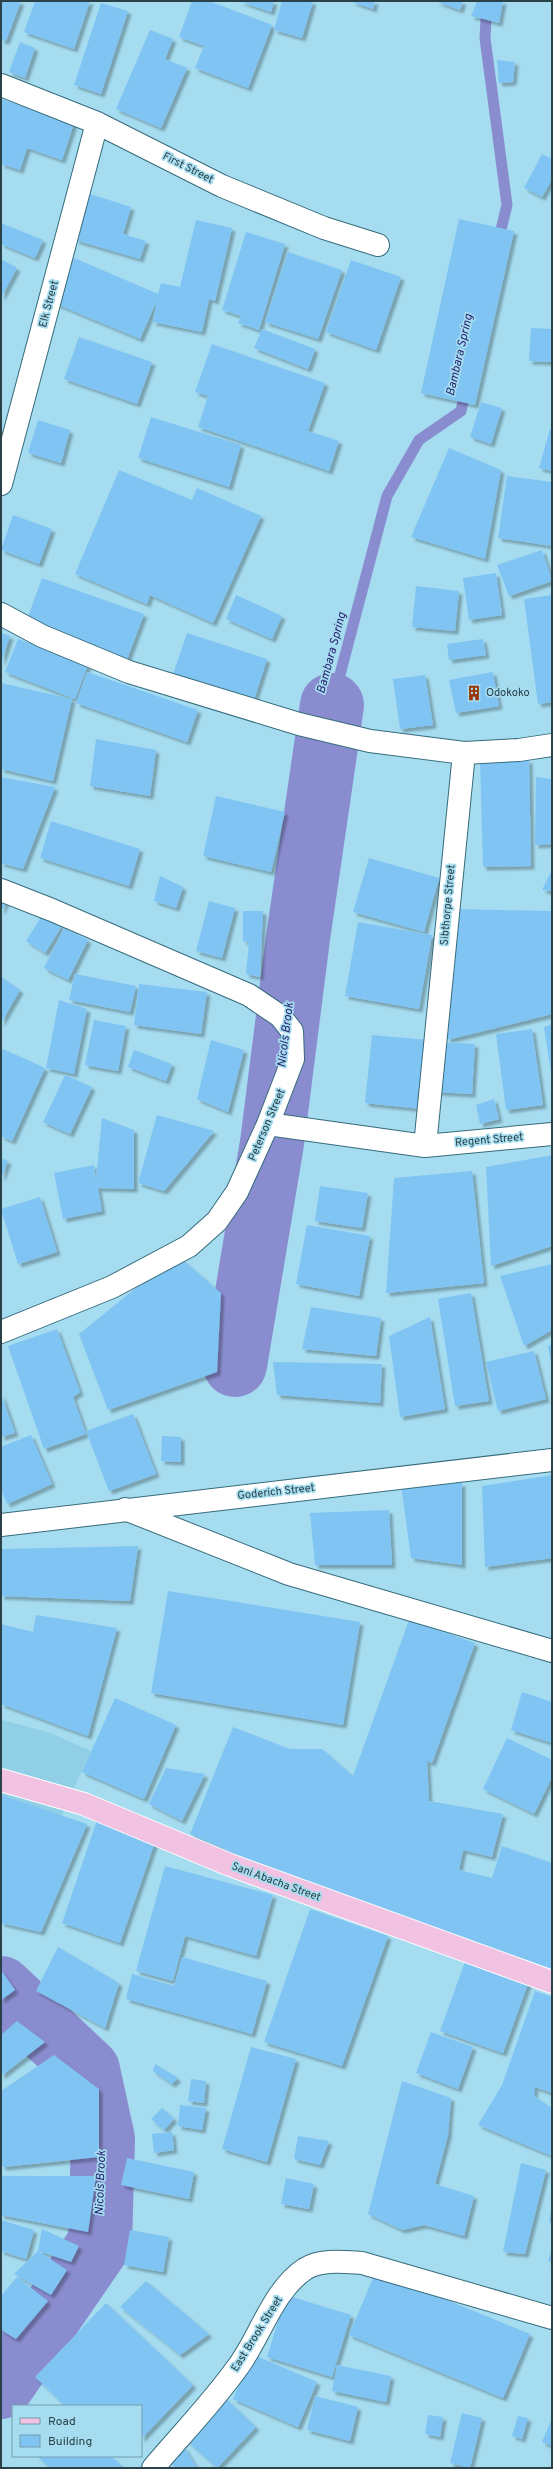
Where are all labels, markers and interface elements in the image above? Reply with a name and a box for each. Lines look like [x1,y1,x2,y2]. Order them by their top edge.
street label: First Street [160,149,216,187]
street label: Elk Street [36,279,62,329]
water label: Bambara Spring [443,312,477,398]
water label: Bambara Spring [313,610,351,695]
building icon: Odokoko [465,684,483,702]
place label: Odokoko [486,686,530,700]
street label: Sibthorpe Street [437,864,459,946]
water label: Nicols Brook [274,1001,298,1068]
street label: Peterson Street [245,1087,289,1163]
street label: Regent Street [454,1130,524,1150]
street label: Goderich Street [237,1481,315,1503]
street label: Sani Abacha Street [230,1859,322,1905]
water label: Nicols Brook [92,2149,110,2216]
street label: East Brook Street [228,2294,286,2374]
legend [12,2405,142,2457]
text: Road [48,2414,76,2430]
text: Building [48,2434,92,2450]

